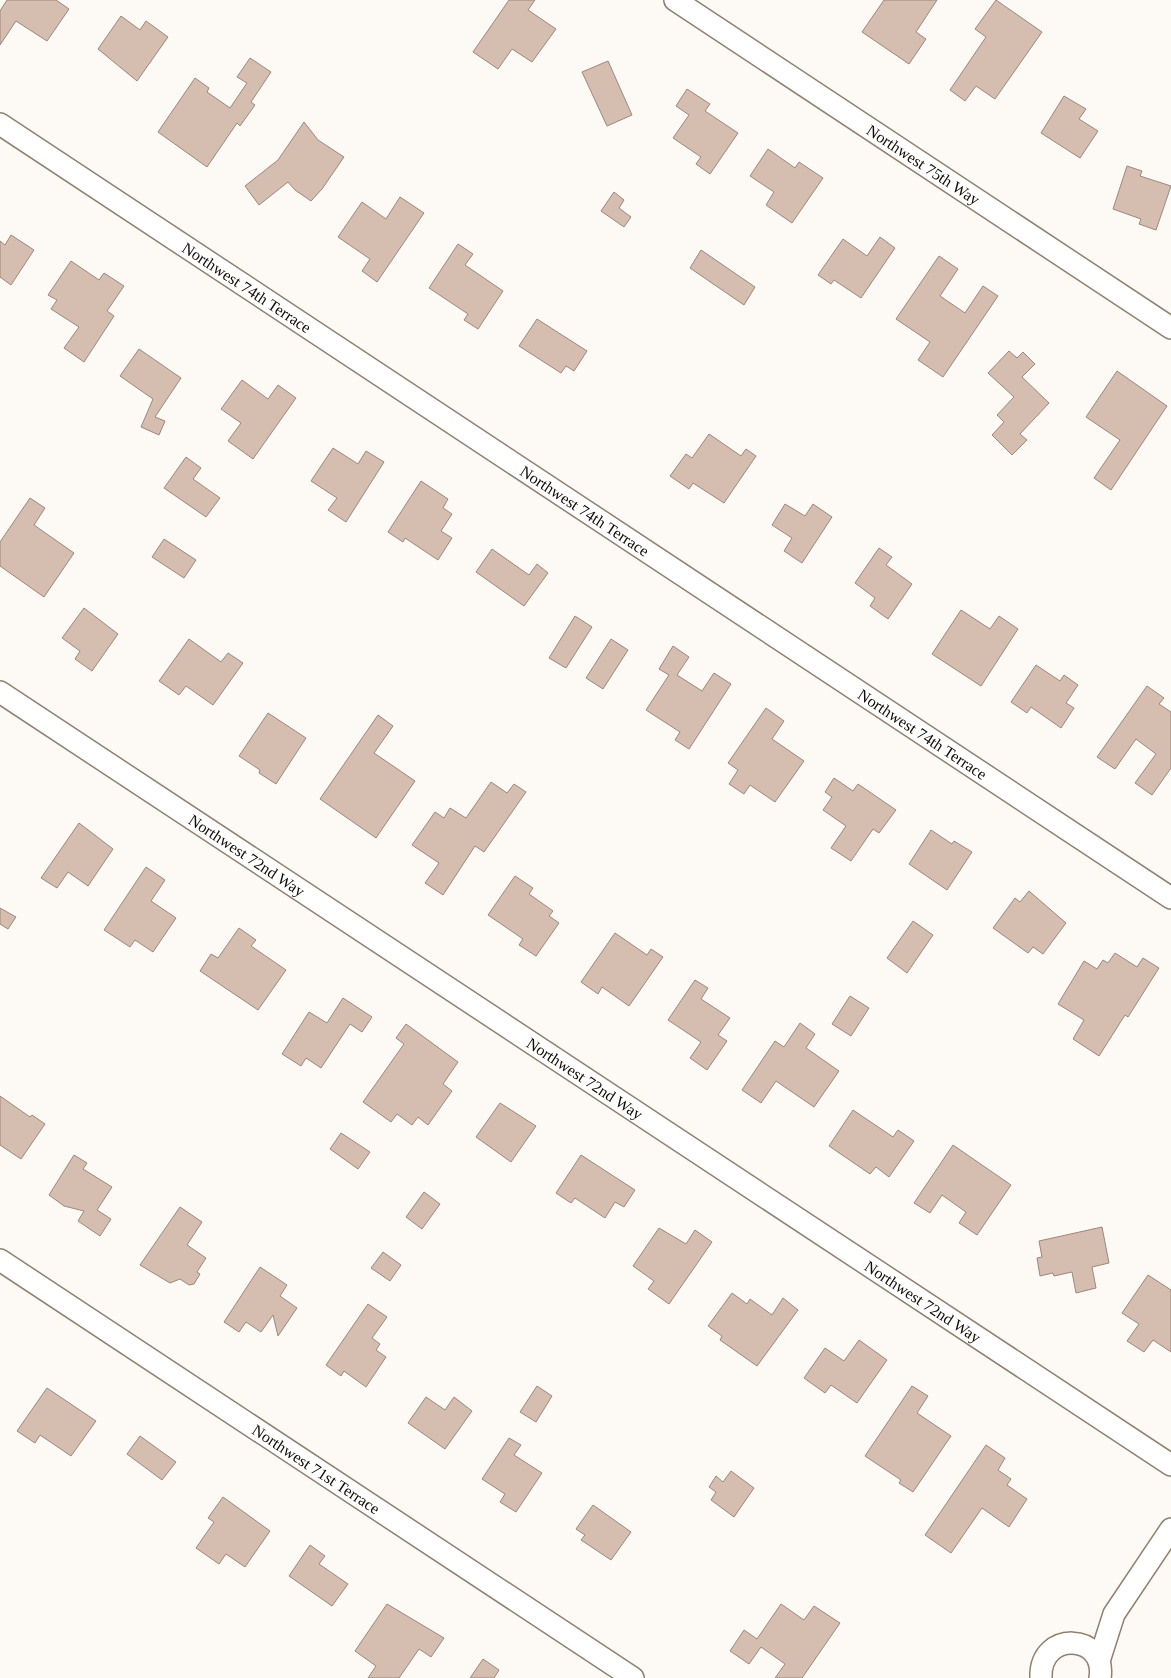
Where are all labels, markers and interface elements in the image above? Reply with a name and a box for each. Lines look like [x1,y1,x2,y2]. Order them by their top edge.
street label: Northwest 75th Way [864,121,983,209]
street label: Northwest 74th Terrace [179,239,314,336]
street label: Northwest 74th Terrace [517,462,652,559]
street label: Northwest 74th Terrace [855,685,990,782]
street label: Northwest 72nd Way [186,811,308,900]
street label: Northwest 72nd Way [524,1034,646,1123]
street label: Northwest 72nd Way [862,1257,984,1347]
street label: Northwest 71st Terrace [249,1421,383,1517]

